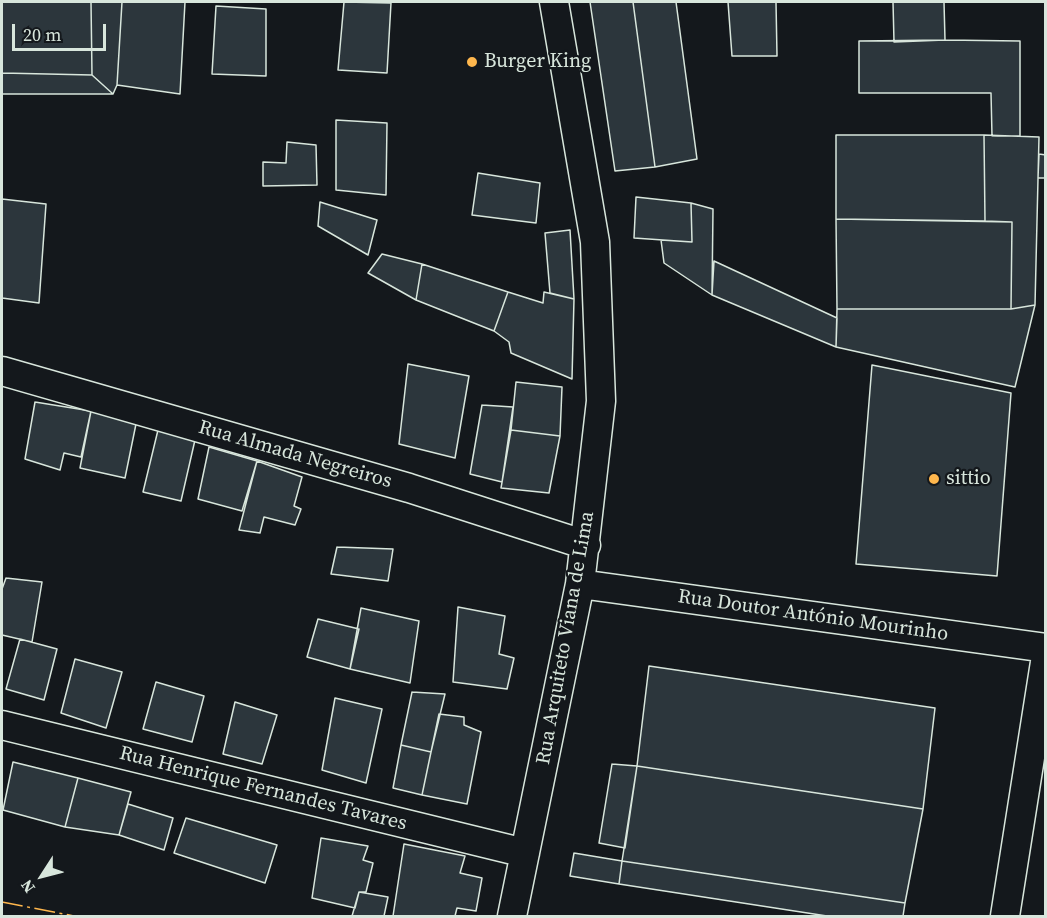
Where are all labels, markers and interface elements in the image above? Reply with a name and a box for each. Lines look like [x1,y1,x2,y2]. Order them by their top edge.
scale bar [15,12,110,50]
text: 20 m [23,22,61,47]
place label: Burger King [484,50,591,74]
marker: Burger King [465,55,479,69]
street label: Rua Almada Negreiros [196,416,394,494]
place label: sittio [946,467,991,491]
marker: sittio [927,472,941,486]
street label: Rua Arquiteto Viana de Lima [532,510,600,766]
street label: Rua Doutor António Mourinho [676,585,950,647]
street label: Rua Henrique Fernandes Tavares [117,742,409,836]
north arrow [12,846,72,906]
text: N [15,875,40,898]

